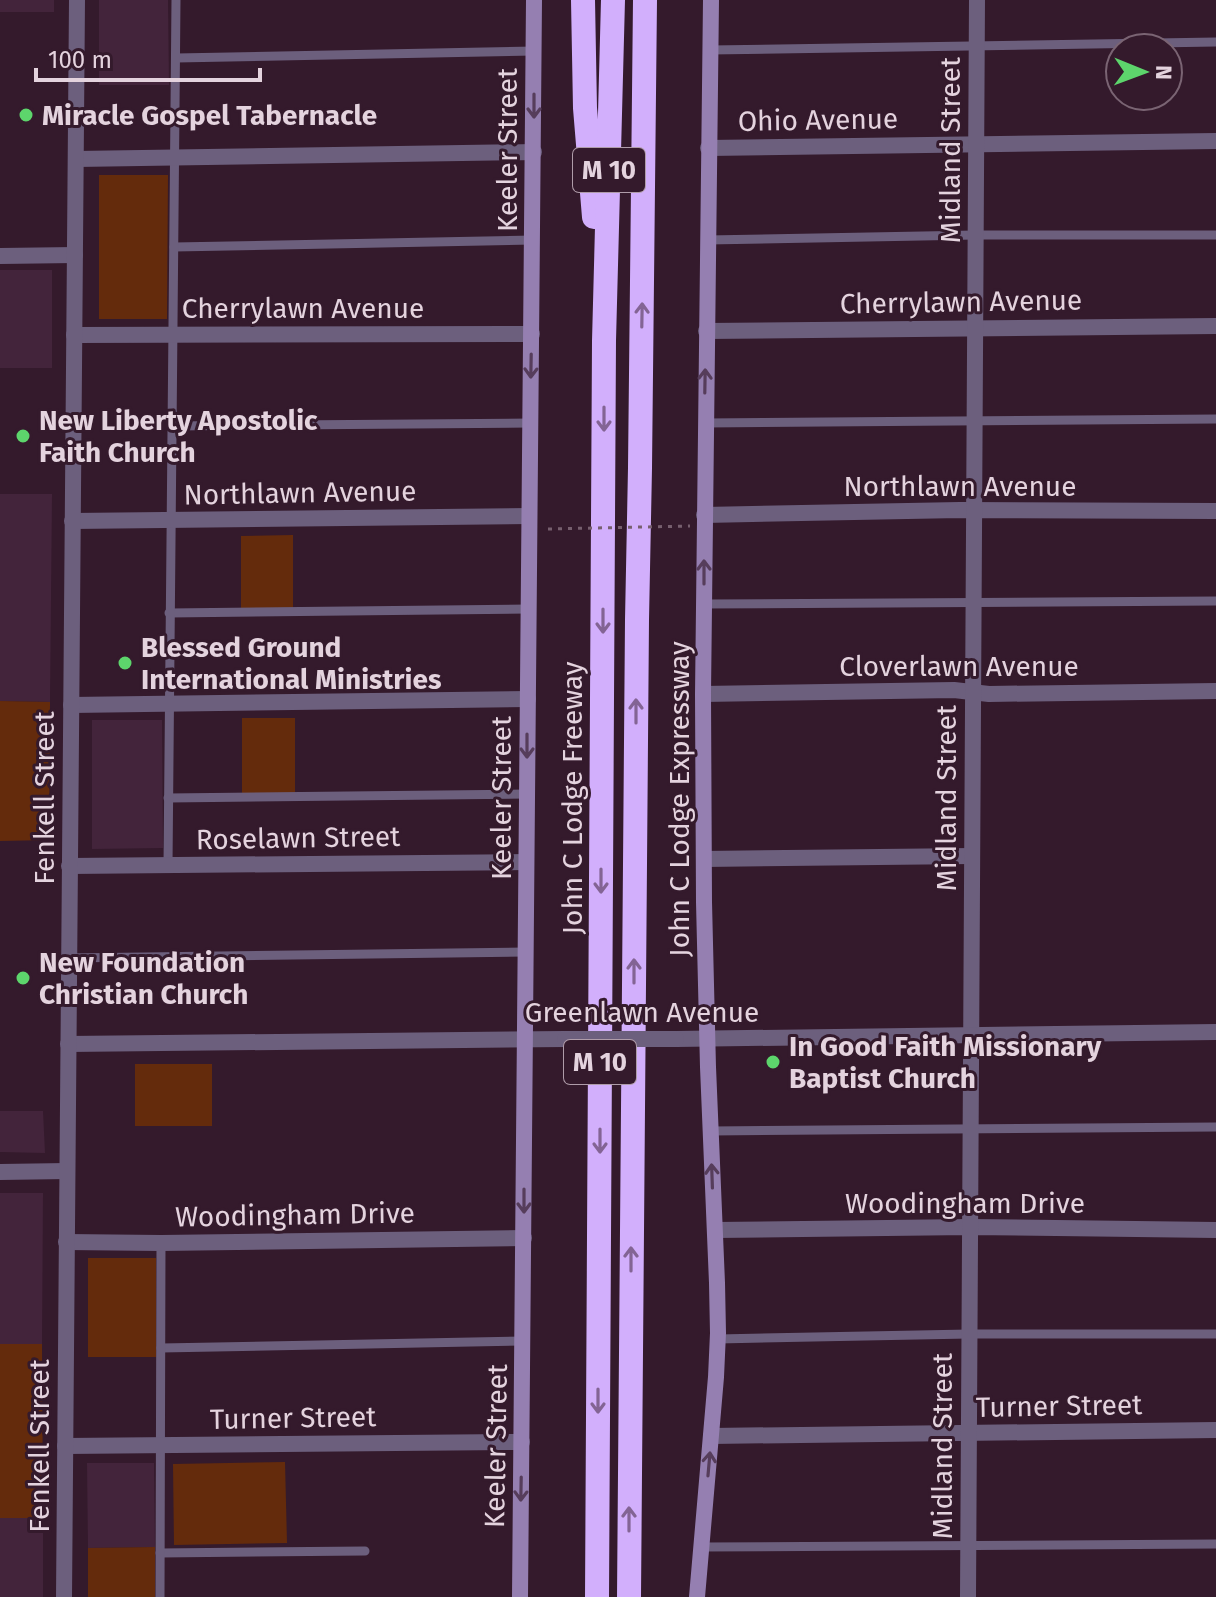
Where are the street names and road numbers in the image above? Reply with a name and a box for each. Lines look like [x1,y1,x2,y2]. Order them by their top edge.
street label: Midland Street [934,56,967,243]
street label: Keeler Street [491,67,524,232]
street label: Ohio Avenue [738,102,898,138]
road number: M 10 [573,148,645,192]
street label: Cherrylawn Avenue [840,283,1082,321]
street label: Cherrylawn Avenue [182,292,424,325]
street label: Northlawn Avenue [844,470,1076,503]
street label: Northlawn Avenue [183,474,417,512]
street label: John C Lodge Expressway [663,641,696,957]
street label: Cloverlawn Avenue [839,650,1079,683]
street label: John C Lodge Freeway [556,661,589,934]
street label: Midland Street [930,704,963,891]
street label: Fenkell Street [28,710,61,885]
street label: Keeler Street [485,715,518,880]
street label: Roselawn Street [196,820,401,856]
street label: Greenlawn Avenue [525,996,759,1029]
road number: M 10 [564,1040,636,1084]
street label: Woodingham Drive [845,1187,1085,1220]
street label: Woodingham Drive [175,1196,415,1234]
street label: Midland Street [926,1352,959,1539]
street label: Fenkell Street [23,1358,56,1533]
street label: Keeler Street [478,1363,514,1528]
street label: Turner Street [976,1388,1143,1424]
street label: Turner Street [210,1400,377,1436]

